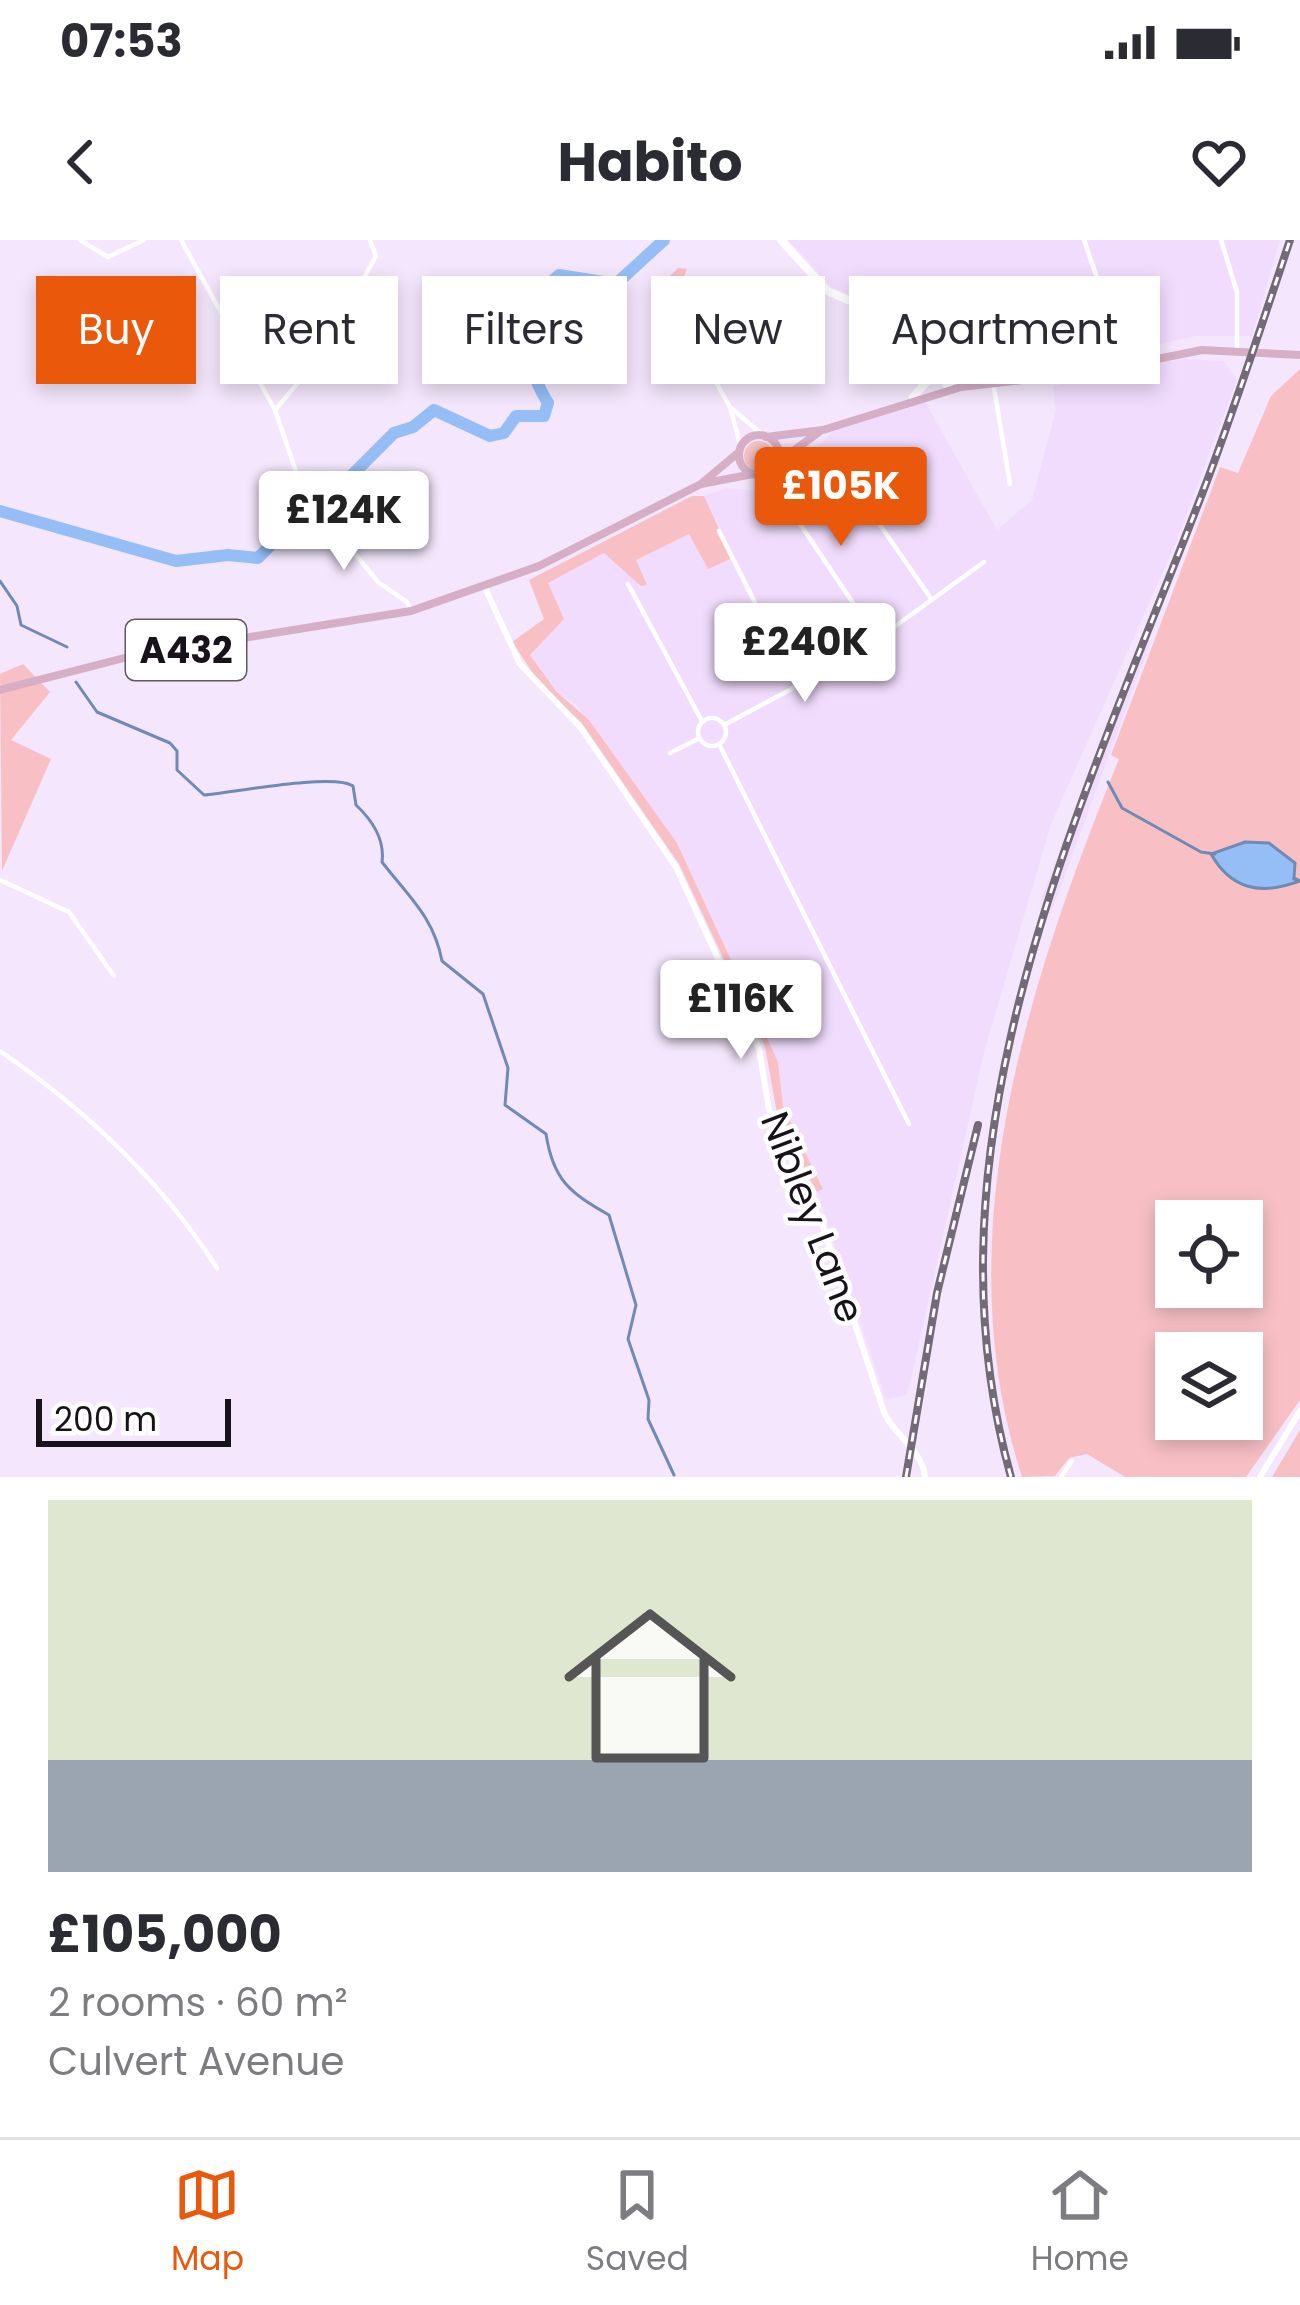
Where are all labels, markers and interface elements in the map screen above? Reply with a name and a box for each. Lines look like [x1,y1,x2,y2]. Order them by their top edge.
text: 07:53 [60,10,183,73]
text: Habito [557,124,743,200]
icon: back [48,129,114,195]
icon: heart [1186,129,1252,195]
chip: Buy [36,276,196,384]
chip: Rent [220,276,398,384]
chip: Filters [422,276,627,384]
chip: New [651,276,825,384]
chip: Apartment [849,276,1160,384]
pin: £105K [757,447,925,549]
text: £105K [782,458,900,513]
pin: £124K [260,471,428,573]
text: £124K [286,482,402,537]
pin: £240K [721,603,889,705]
text: £240K [741,614,869,669]
road number: A432 [126,620,246,680]
pin: £116K [657,960,825,1062]
text: £116K [687,971,795,1026]
street label: Nibley Lane [747,1104,878,1331]
map controls [1155,1200,1263,1440]
button: locate [1155,1200,1263,1308]
button: layers [1155,1332,1263,1440]
scale bar [36,1393,231,1446]
text: 200 m [54,1396,157,1443]
icon: home [542,1578,758,1794]
text: £105,000 [48,1898,282,1970]
text: 2 rooms · 60 m² [48,1975,348,2030]
text: Culvert Avenue [48,2034,344,2089]
tab: Map [171,2162,244,2284]
tab: Saved [586,2162,689,2284]
tab: Home [1031,2162,1129,2284]

